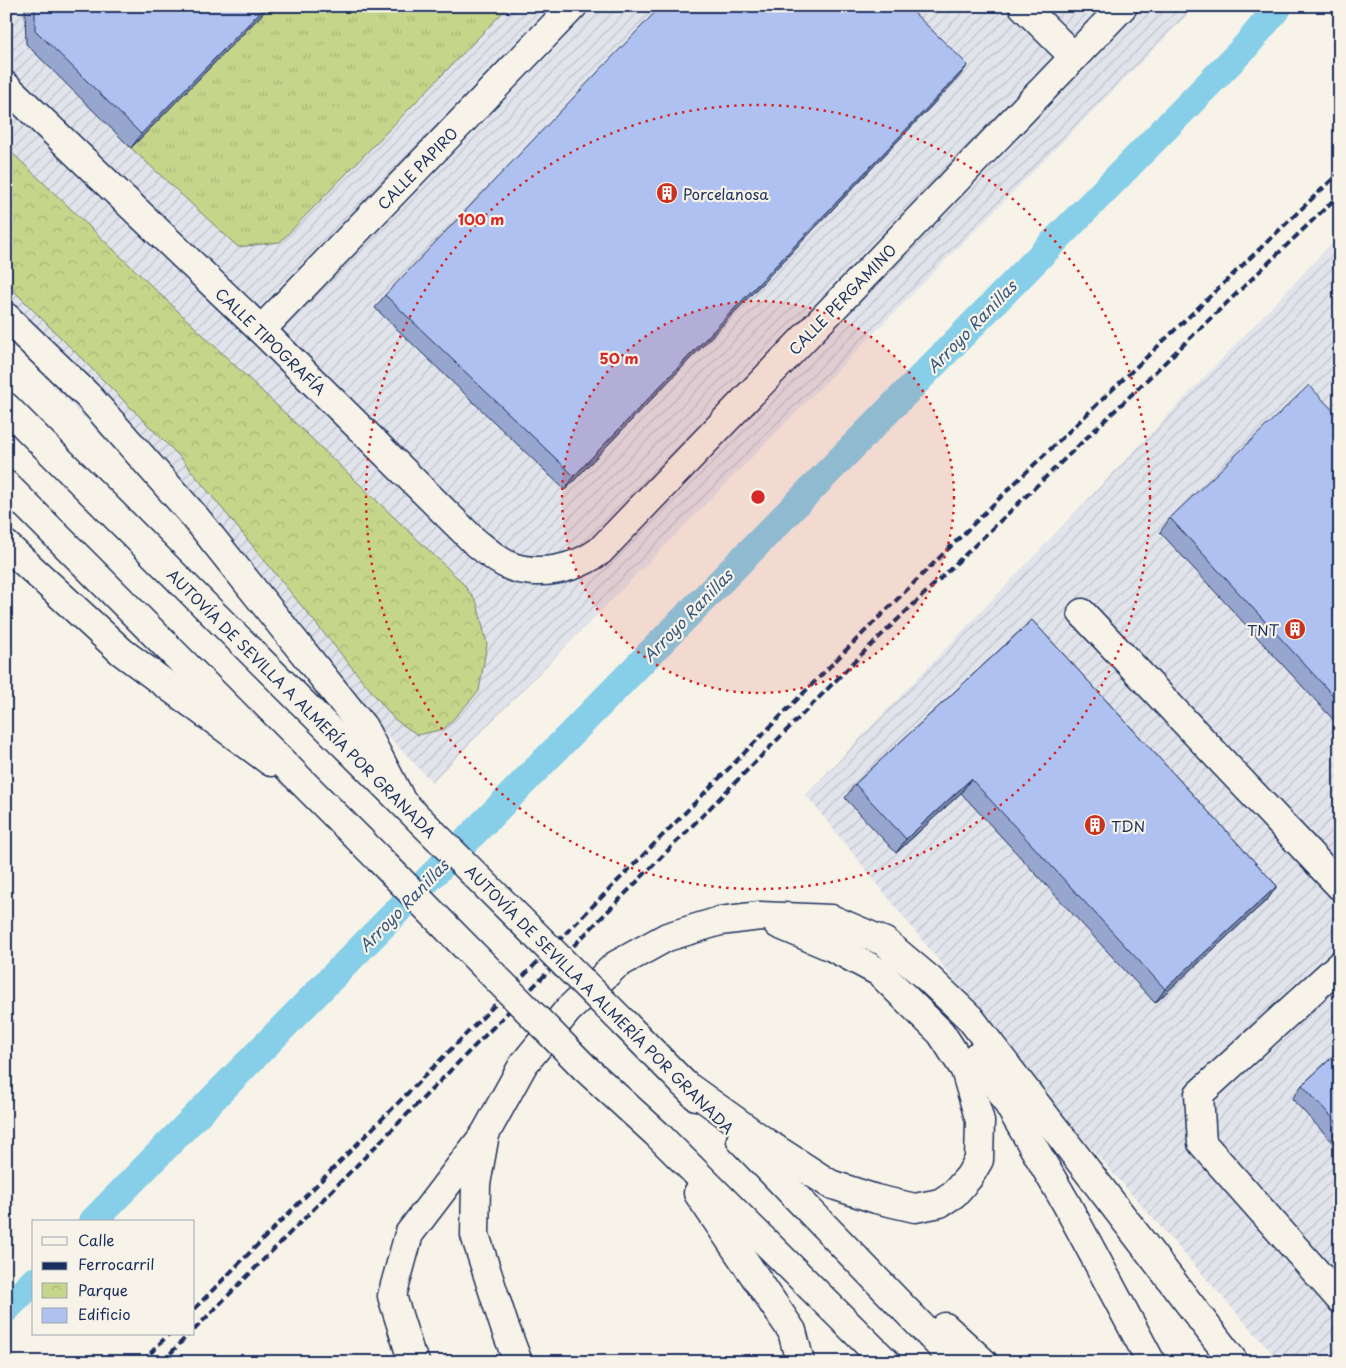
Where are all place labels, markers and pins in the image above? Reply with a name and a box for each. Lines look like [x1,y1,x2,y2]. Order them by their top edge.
building icon: Porcelanosa [655,181,679,205]
place label: Porcelanosa [683,182,769,205]
centre of rings [749,488,767,506]
building icon: TNT [1283,617,1307,641]
place label: TNT [1247,618,1280,641]
building icon: TDN [1083,813,1107,837]
place label: TDN [1111,814,1145,837]

